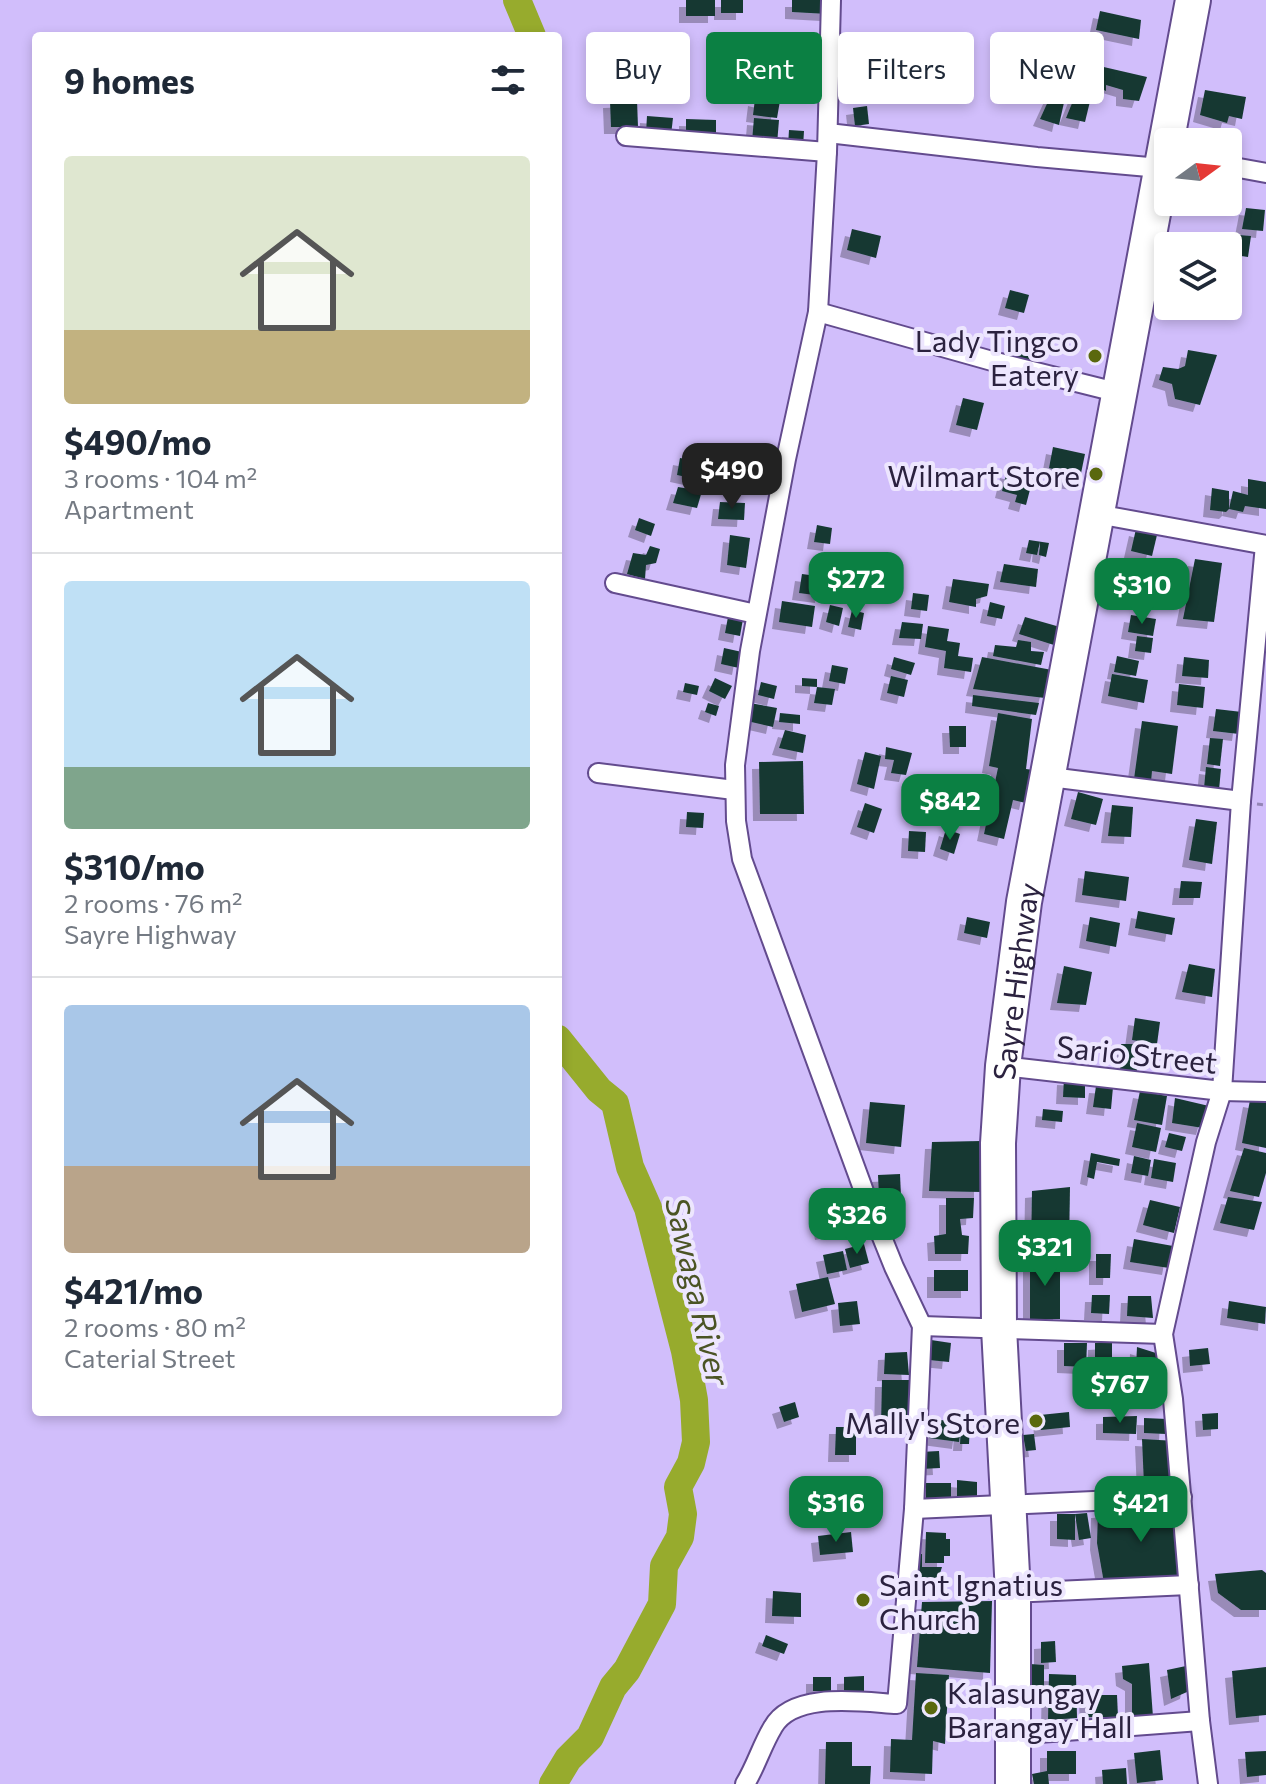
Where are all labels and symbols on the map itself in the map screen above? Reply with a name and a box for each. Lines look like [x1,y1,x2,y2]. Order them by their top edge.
north arrow [1154,128,1242,216]
place label: Lady Tingco Eatery [915,321,1079,392]
marker: Lady Tingco Eatery [1086,347,1104,365]
pin: $490 [685,443,779,511]
place label: Wilmart Store [888,456,1080,493]
marker: Wilmart Store [1087,465,1105,483]
pin: $272 [809,552,903,620]
pin: $310 [1095,558,1189,626]
pin: $842 [903,774,997,842]
street label: Sayre Highway [984,879,1046,1081]
street label: Sario Street [1055,1026,1219,1080]
pin: $326 [810,1188,904,1256]
water label: Sawaga River [658,1193,740,1390]
pin: $321 [998,1220,1092,1288]
pin: $767 [1073,1357,1167,1425]
place label: Mally's Store [845,1403,1020,1440]
marker: Mally's Store [1027,1412,1045,1430]
pin: $316 [789,1476,883,1544]
pin: $421 [1094,1476,1188,1544]
place label: Saint Ignatius Church [879,1565,1063,1636]
marker: Saint Ignatius Church [854,1591,872,1609]
place label: Kalasungay Barangay Hall [947,1673,1133,1744]
marker: Kalasungay Barangay Hall [922,1699,940,1717]

